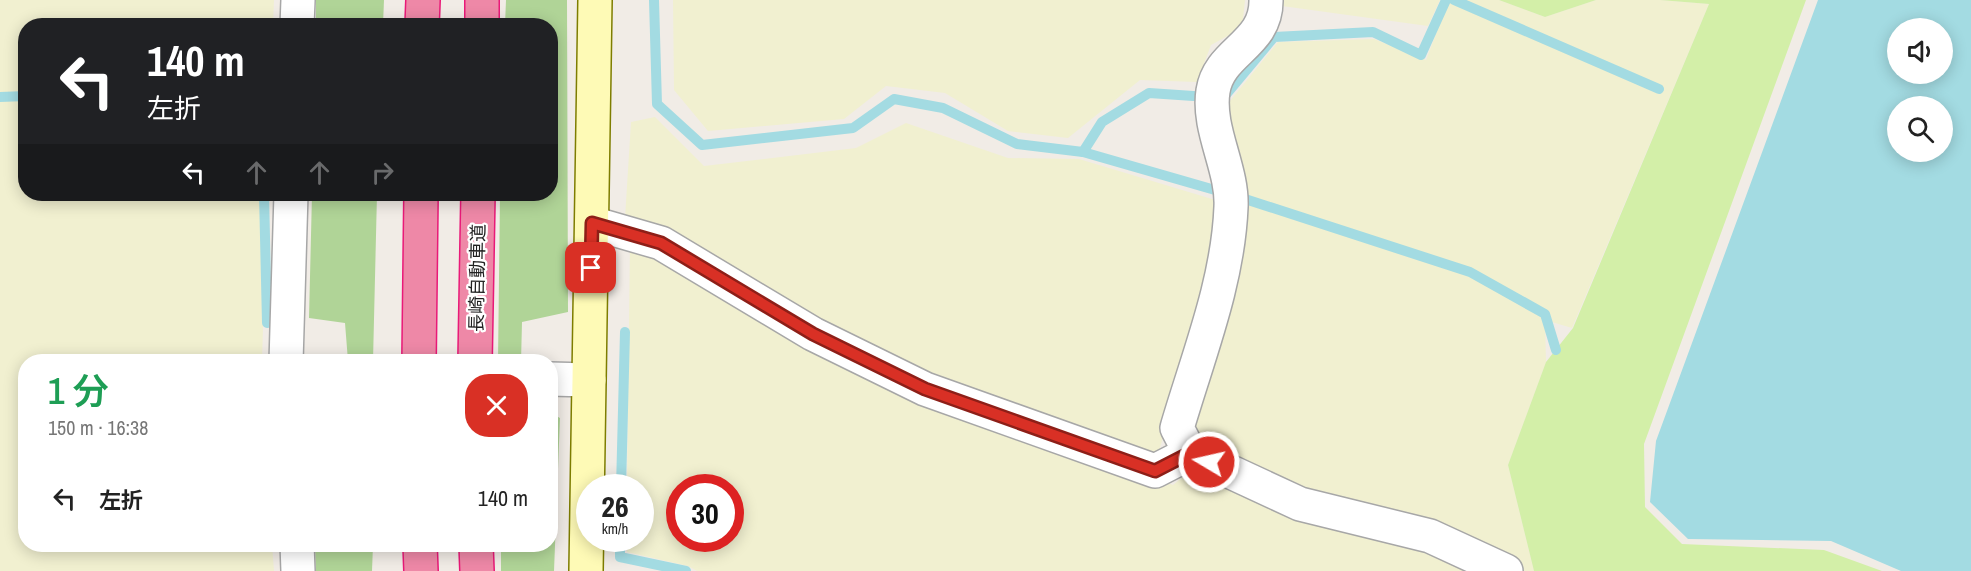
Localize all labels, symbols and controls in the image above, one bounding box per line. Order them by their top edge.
map controls [1887,18,1953,162]
button: sound [1887,18,1953,84]
text: 140 m [147,33,245,89]
icon: left [48,42,126,120]
text: 左折 [147,90,201,126]
button: search [1887,96,1953,162]
icon: left [177,156,210,189]
icon: ahead [240,156,273,189]
icon: ahead [303,156,336,189]
icon: right [366,156,399,189]
street label: 長崎自動車道 [464,224,490,332]
pin [565,242,616,293]
icon: arrive [574,251,607,284]
text: 1 分 [48,367,109,415]
button: close [465,374,528,437]
text: 150 m · 16:38 [48,414,148,441]
position arrow [1177,430,1241,494]
speed limit sign: 30 [666,474,744,552]
icon: left [48,482,81,515]
text: 140 m [478,483,528,513]
text: 左折 [99,485,143,515]
text: 26 [601,486,629,526]
text: km/h [602,518,628,539]

